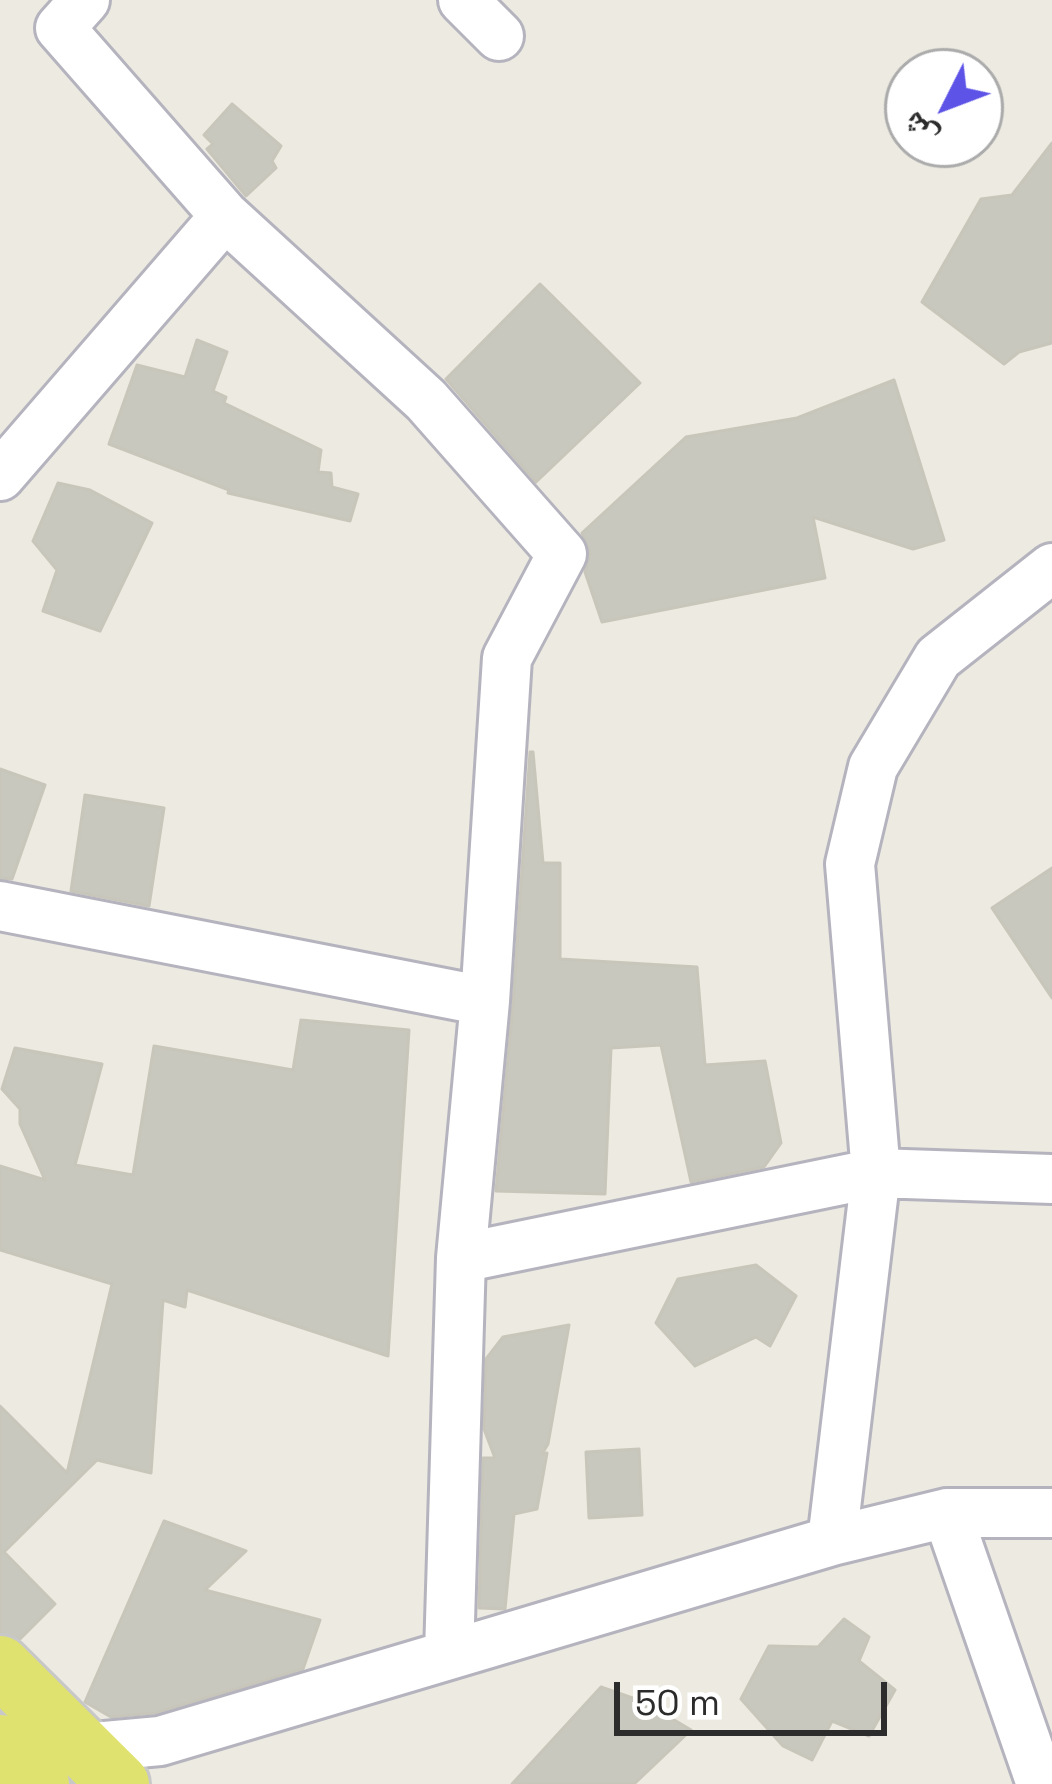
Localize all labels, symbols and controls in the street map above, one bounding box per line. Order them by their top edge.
north arrow [884,48,1004,168]
text: ش [892,103,947,157]
scale bar [620,1658,893,1732]
text: 50 m [635,1680,720,1726]

